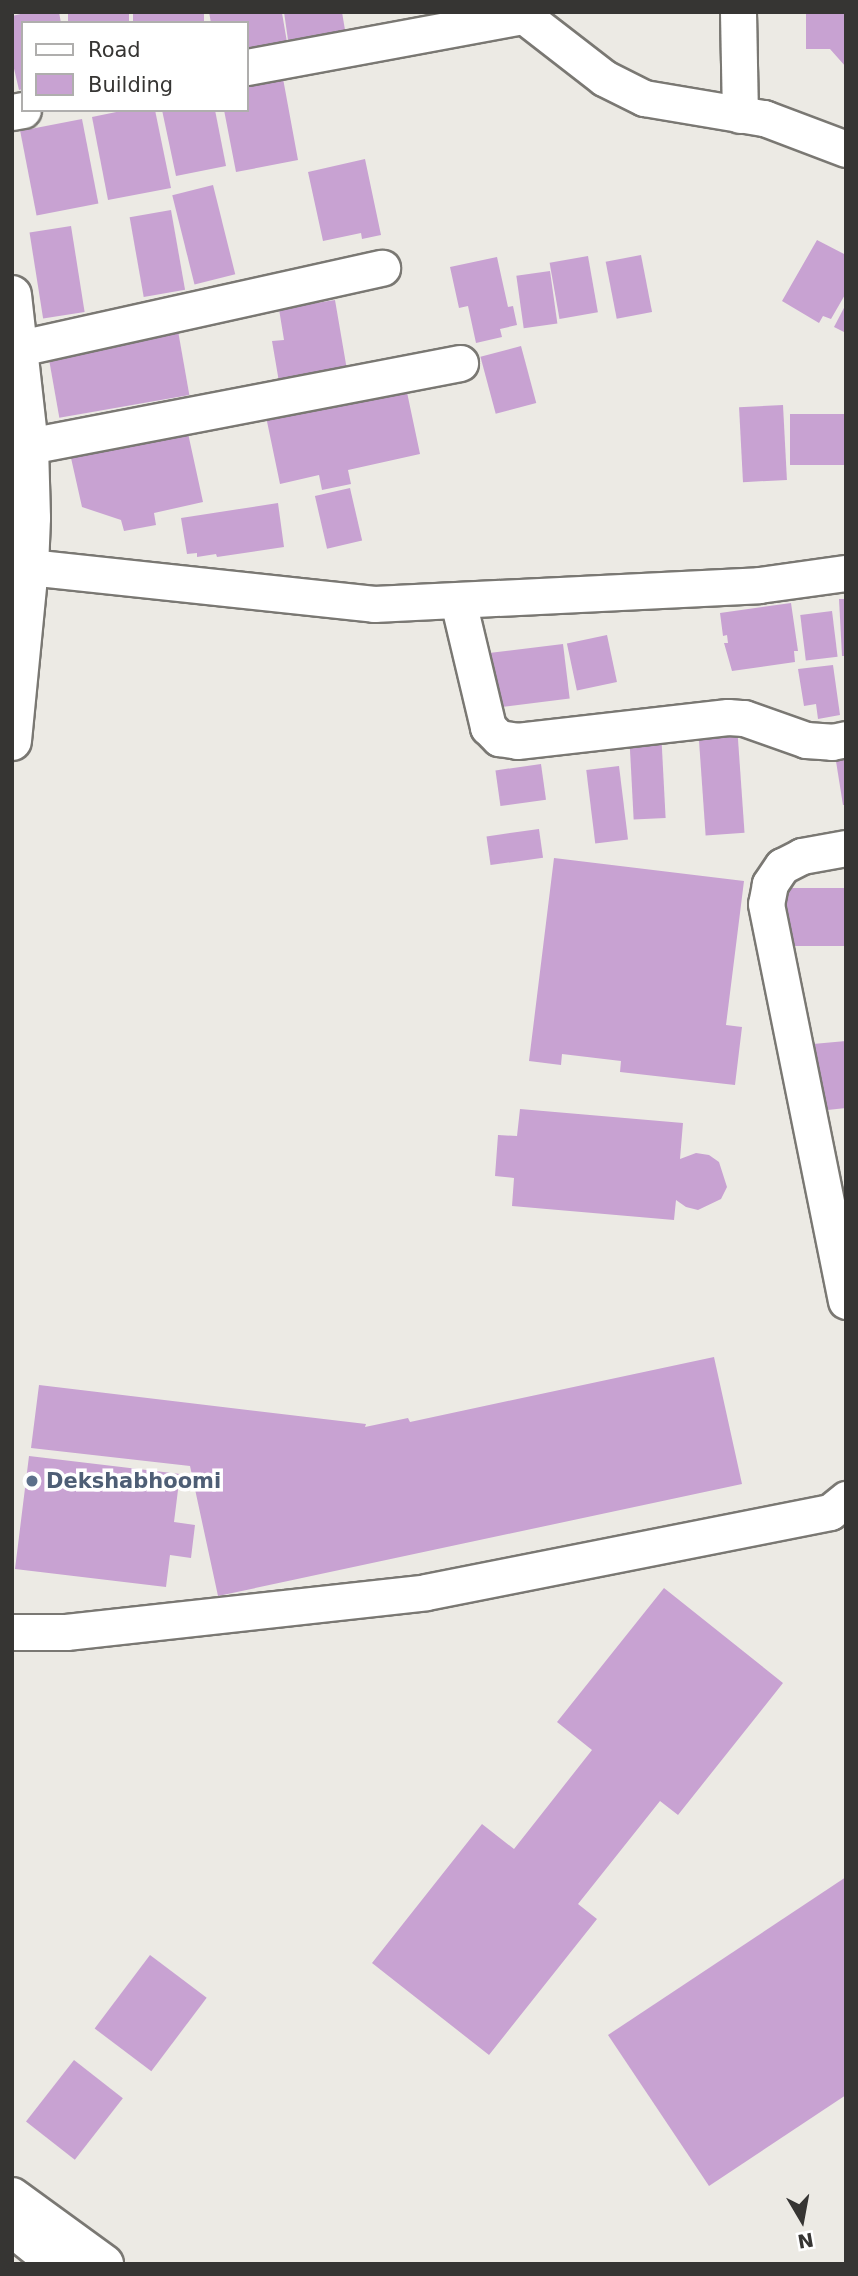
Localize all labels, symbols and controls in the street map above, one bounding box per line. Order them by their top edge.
legend [21,21,248,112]
text: Road [88,38,141,62]
text: Building [88,73,173,97]
place label: Dekshabhoomi [46,1468,221,1494]
marker: Dekshabhoomi [24,1473,40,1489]
north arrow [767,2185,837,2255]
text: N [796,2228,815,2253]

